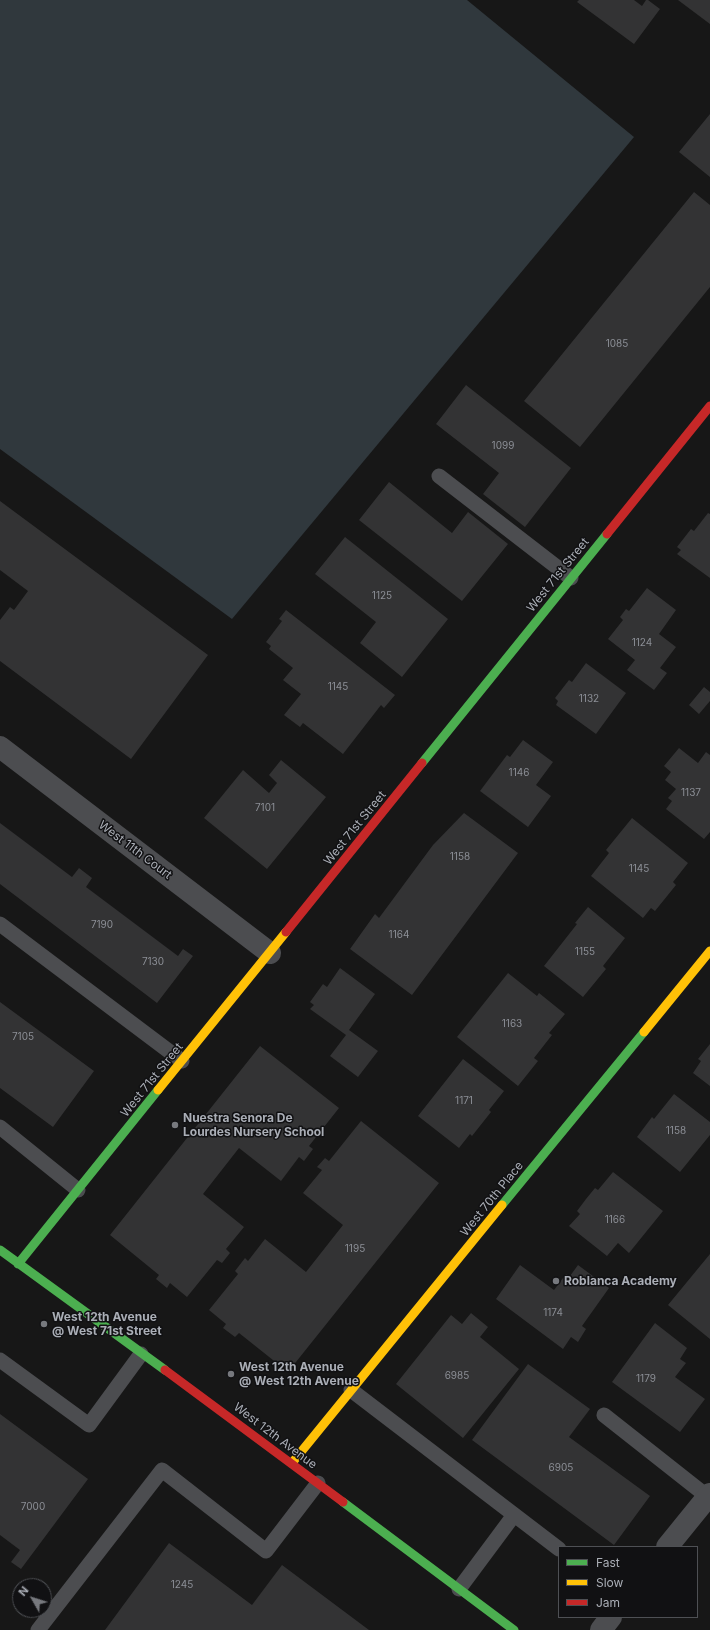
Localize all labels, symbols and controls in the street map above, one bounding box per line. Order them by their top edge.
house number: 1085 [606,338,628,350]
house number: 1099 [492,440,514,452]
street label: West 71st Street [524,535,592,615]
house number: 1125 [372,590,392,602]
house number: 1124 [632,637,652,649]
house number: 1145 [328,681,348,693]
house number: 1132 [579,693,599,705]
house number: 1146 [509,767,529,779]
house number: 1137 [681,787,701,799]
street label: West 71st Street [321,788,389,868]
house number: 7101 [255,802,275,814]
street label: West 11th Court [96,818,174,882]
house number: 1158 [450,851,470,863]
house number: 1145 [629,863,649,875]
house number: 7190 [91,919,113,931]
house number: 1164 [389,929,409,941]
house number: 1155 [575,946,595,958]
house number: 7130 [142,956,164,968]
house number: 1163 [502,1018,522,1030]
house number: 7105 [12,1031,34,1043]
street label: West 71st Street [118,1040,186,1120]
house number: 1171 [455,1095,473,1107]
place label: Nuestra Senora De Lourdes Nursery School [183,1111,324,1139]
marker: Nuestra Senora De Lourdes Nursery School [170,1120,180,1130]
house number: 1158 [666,1125,686,1137]
street label: West 70th Place [458,1159,526,1239]
house number: 1166 [605,1214,625,1226]
house number: 1195 [345,1243,365,1255]
place label: Roblanca Academy [564,1274,677,1288]
marker: Roblanca Academy [551,1276,561,1286]
house number: 1174 [543,1307,563,1319]
place label: West 12th Avenue @ West 71st Street [52,1310,162,1338]
marker: West 12th Avenue @ West 71st Street [39,1319,49,1329]
place label: West 12th Avenue @ West 12th Avenue [239,1360,359,1388]
marker: West 12th Avenue @ West 12th Avenue [226,1369,236,1379]
house number: 6985 [445,1370,469,1382]
house number: 1179 [636,1373,656,1385]
street label: West 12th Avenue [230,1400,320,1472]
house number: 6905 [549,1462,573,1474]
house number: 7000 [21,1501,45,1513]
legend [558,1546,698,1618]
text: Fast [596,1555,620,1570]
text: Slow [596,1575,623,1590]
north arrow [12,1578,52,1618]
house number: 1245 [171,1579,193,1591]
text: N [15,1583,32,1599]
text: Jam [596,1595,620,1610]

